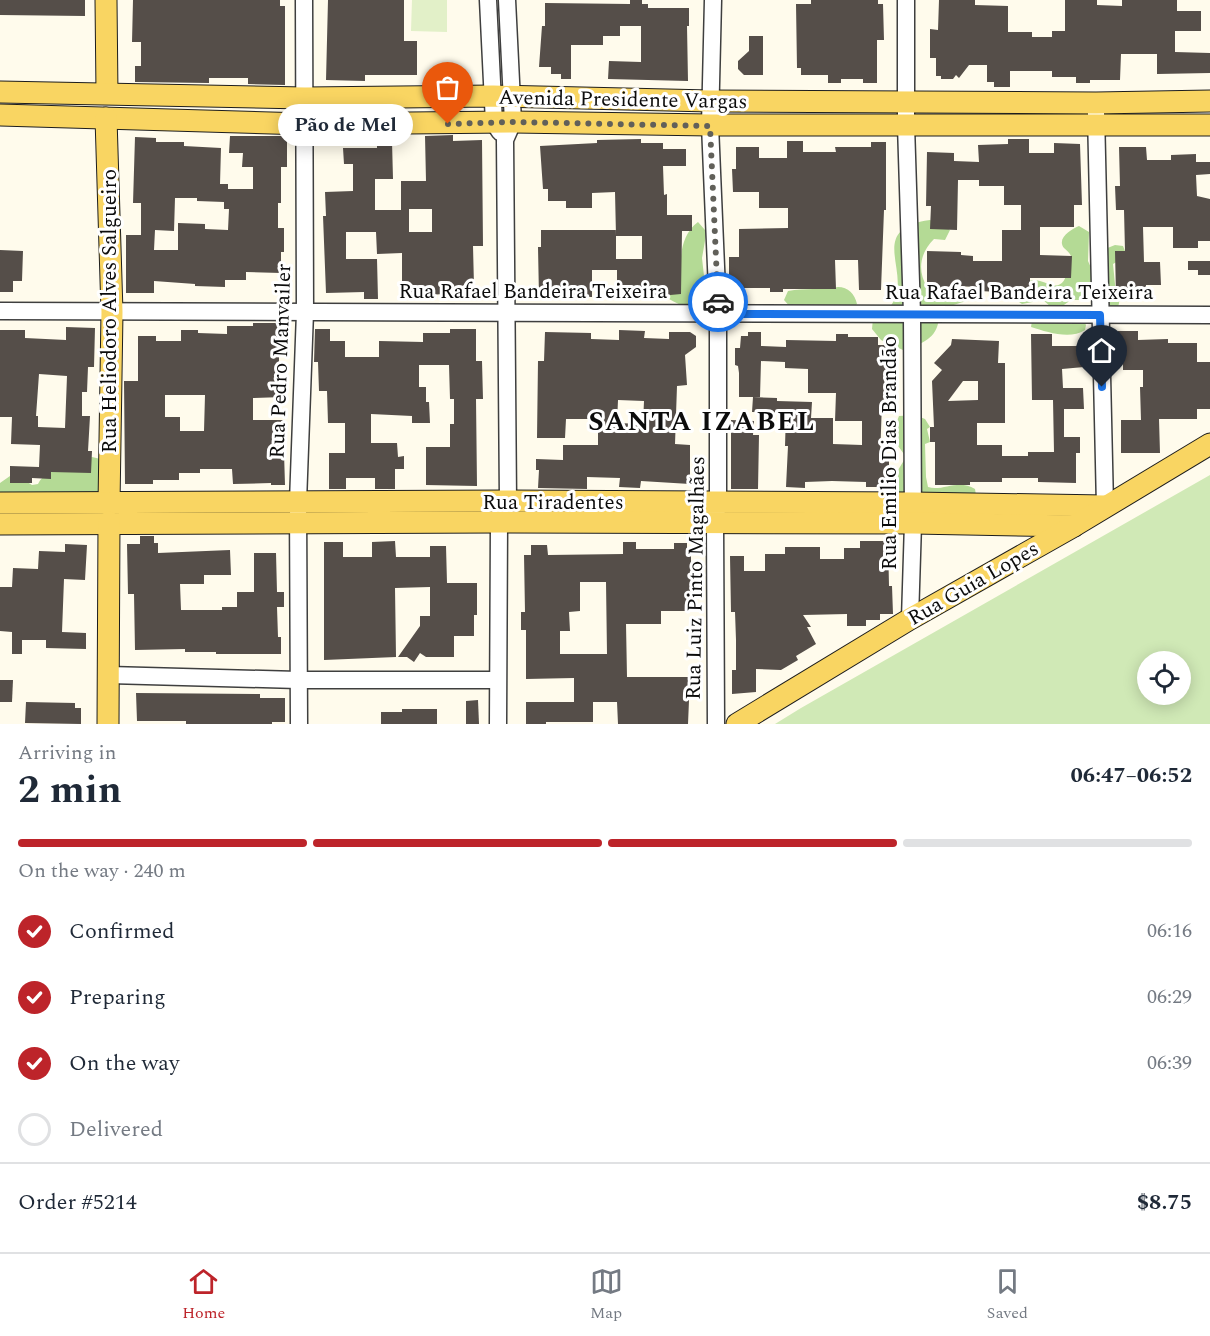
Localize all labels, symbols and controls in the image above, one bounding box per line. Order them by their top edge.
pin [422,62,473,124]
icon: bag [431,71,464,104]
street label: Avenida Presidente Vargas [498,82,748,118]
callout: Pão de Mel [277,103,412,145]
text: Pão de Mel [294,110,397,140]
street label: Rua Heliodoro Alves Salgueiro [94,169,126,453]
street label: Rua Pedro Manvailer [262,263,300,459]
courier [688,272,748,332]
street label: Rua Rafael Bandeira Teixeira [399,276,668,308]
street label: Rua Rafael Bandeira Teixeira [885,277,1154,309]
icon: car [702,286,735,319]
pin [1076,325,1127,387]
icon: home [1085,334,1118,367]
street label: Rua Emilio Dias Brandão [874,336,906,570]
district label: SANTA IZABEL [588,401,816,443]
street label: Rua Luiz Pinto Magalhães [678,456,714,700]
street label: Rua Tiradentes [482,487,624,519]
street label: Rua Guia Lopes [902,533,1045,634]
map controls [1137,651,1191,705]
button: locate [1137,651,1191,705]
text: Arriving in [18,738,116,768]
text: 06:47–06:52 [1070,759,1192,792]
text: 2 min [18,761,122,820]
text: On the way · 240 m [18,856,186,886]
icon: check [18,915,51,948]
text: Confirmed [69,915,175,948]
text: 06:16 [1147,916,1192,946]
icon: check [18,981,51,1014]
text: Preparing [69,981,166,1014]
text: 06:29 [1147,982,1192,1012]
icon: check [18,1047,51,1080]
text: On the way [69,1047,180,1080]
text: 06:39 [1147,1048,1192,1078]
text: Delivered [69,1113,163,1146]
text: Order #5214 [18,1186,137,1219]
text: $8.75 [1137,1186,1192,1219]
tab: Home [182,1265,225,1325]
tab: Map [590,1265,623,1325]
tab: Saved [987,1265,1028,1325]

